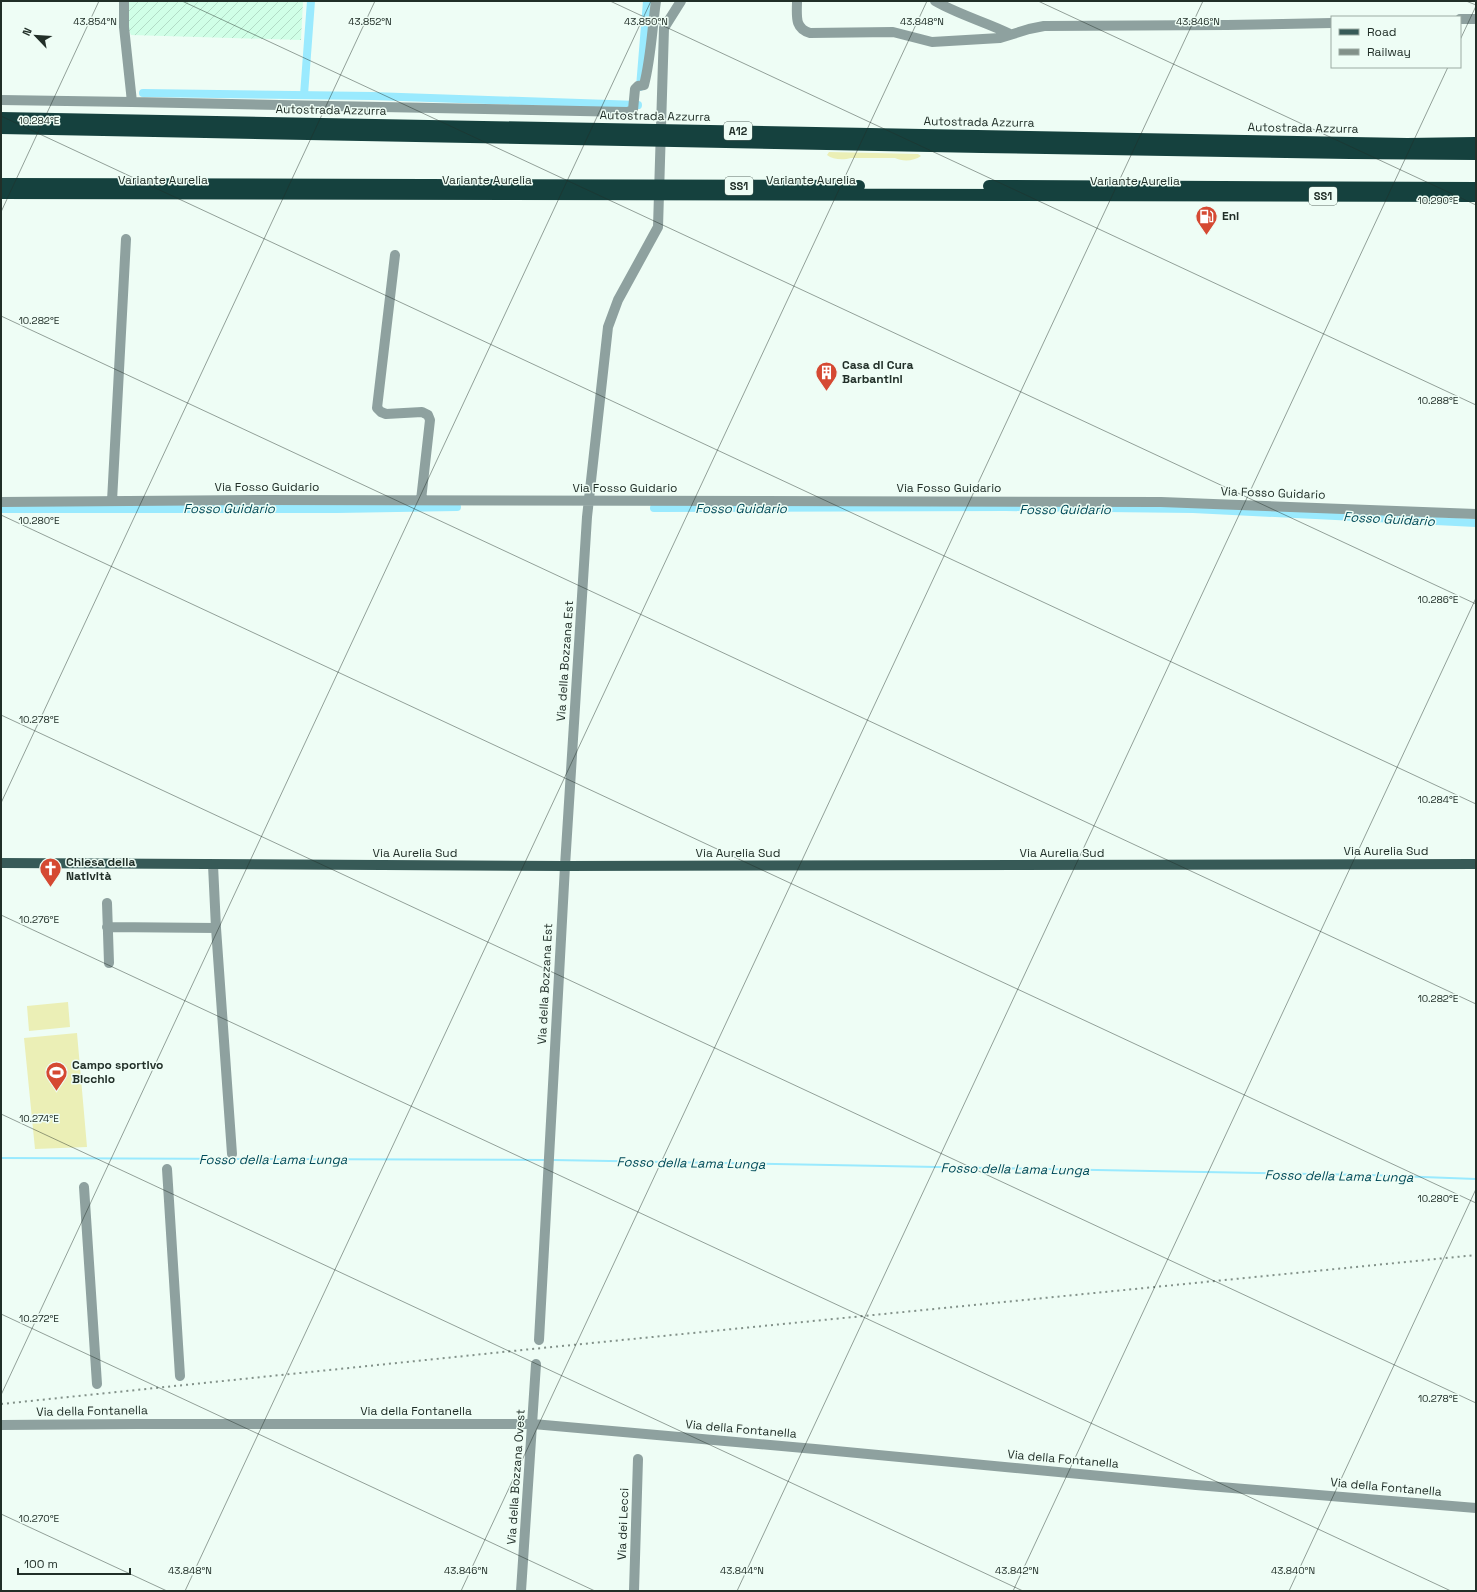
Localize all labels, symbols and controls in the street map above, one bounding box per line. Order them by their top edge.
text: 43.854°N [73,15,117,28]
text: 43.852°N [348,15,392,28]
text: 43.850°N [624,15,668,28]
text: 43.848°N [900,15,944,28]
text: 43.846°N [1176,15,1220,28]
north arrow [16,16,56,56]
legend [1331,16,1461,68]
text: Road [1367,24,1396,40]
text: N [19,25,35,38]
text: Railway [1367,44,1411,60]
street label: Autostrada Azzurra [275,101,387,119]
street label: Autostrada Azzurra [599,107,711,125]
street label: Autostrada Azzurra [923,113,1035,131]
text: 10.284°E [19,114,60,127]
street label: Autostrada Azzurra [1247,119,1359,137]
road number: A12 [724,122,752,140]
street label: Variante Aurelia [118,172,208,188]
street label: Variante Aurelia [442,172,532,188]
street label: Variante Aurelia [766,172,856,188]
street label: Variante Aurelia [1090,173,1180,189]
road number: SS1 [725,177,753,195]
road number: SS1 [1309,187,1337,205]
text: 10.290°E [1418,194,1459,207]
fuel station icon: Eni [1193,203,1219,236]
place label: Eni [1222,208,1239,224]
text: 10.282°E [19,314,60,327]
place label: Casa di Cura Barbantini [842,357,913,387]
building icon: Casa di Cura Barbantini [813,359,839,392]
text: 10.288°E [1418,394,1459,407]
street label: Via Fosso Guidario [214,479,320,495]
street label: Via Fosso Guidario [572,480,678,496]
street label: Via Fosso Guidario [896,480,1002,496]
street label: Via Fosso Guidario [1220,483,1326,503]
water label: Fosso Guidario [183,500,276,517]
water label: Fosso Guidario [695,500,788,517]
water label: Fosso Guidario [1019,501,1112,518]
water label: Fosso Guidario [1343,508,1436,530]
text: 10.280°E [18,514,60,527]
text: 10.286°E [1418,593,1459,606]
street label: Via della Bozzana Est [553,600,577,722]
text: 10.278°E [19,713,59,726]
text: 10.284°E [1418,793,1459,806]
street label: Via Aurelia Sud [1344,843,1428,859]
street label: Via Aurelia Sud [373,845,457,861]
street label: Via Aurelia Sud [696,845,780,861]
street label: Via Aurelia Sud [1020,845,1104,861]
place label: Chiesa della Natività [66,854,135,884]
church icon: Chiesa della Natività [37,856,63,889]
text: 10.276°E [19,913,59,926]
street label: Via della Bozzana Est [534,923,556,1045]
text: 10.282°E [1418,992,1459,1005]
place label: Campo sportivo Bicchio [72,1057,163,1087]
sports icon: Campo sportivo Bicchio [43,1059,69,1092]
text: 10.274°E [19,1112,59,1125]
water label: Fosso della Lama Lunga [199,1151,348,1168]
water label: Fosso della Lama Lunga [617,1153,766,1173]
water label: Fosso della Lama Lunga [941,1159,1090,1179]
water label: Fosso della Lama Lunga [1265,1166,1414,1186]
text: 10.280°E [1417,1192,1459,1205]
text: 10.272°E [19,1312,59,1325]
text: 10.278°E [1418,1392,1458,1405]
street label: Via della Fontanella [36,1402,148,1420]
street label: Via della Fontanella [360,1403,472,1419]
street label: Via della Bozzana Ovest [503,1409,529,1545]
street label: Via della Fontanella [685,1416,797,1442]
street label: Via della Fontanella [1007,1446,1119,1472]
street label: Via della Fontanella [1330,1474,1442,1500]
street label: Via dei Lecci [614,1488,632,1560]
text: 10.270°E [19,1512,60,1525]
scale bar [18,1550,130,1576]
text: 100 m [24,1556,58,1572]
text: 43.848°N [168,1564,212,1577]
text: 43.846°N [444,1564,488,1577]
text: 43.844°N [720,1564,764,1577]
text: 43.842°N [995,1564,1039,1577]
text: 43.840°N [1271,1564,1315,1577]

